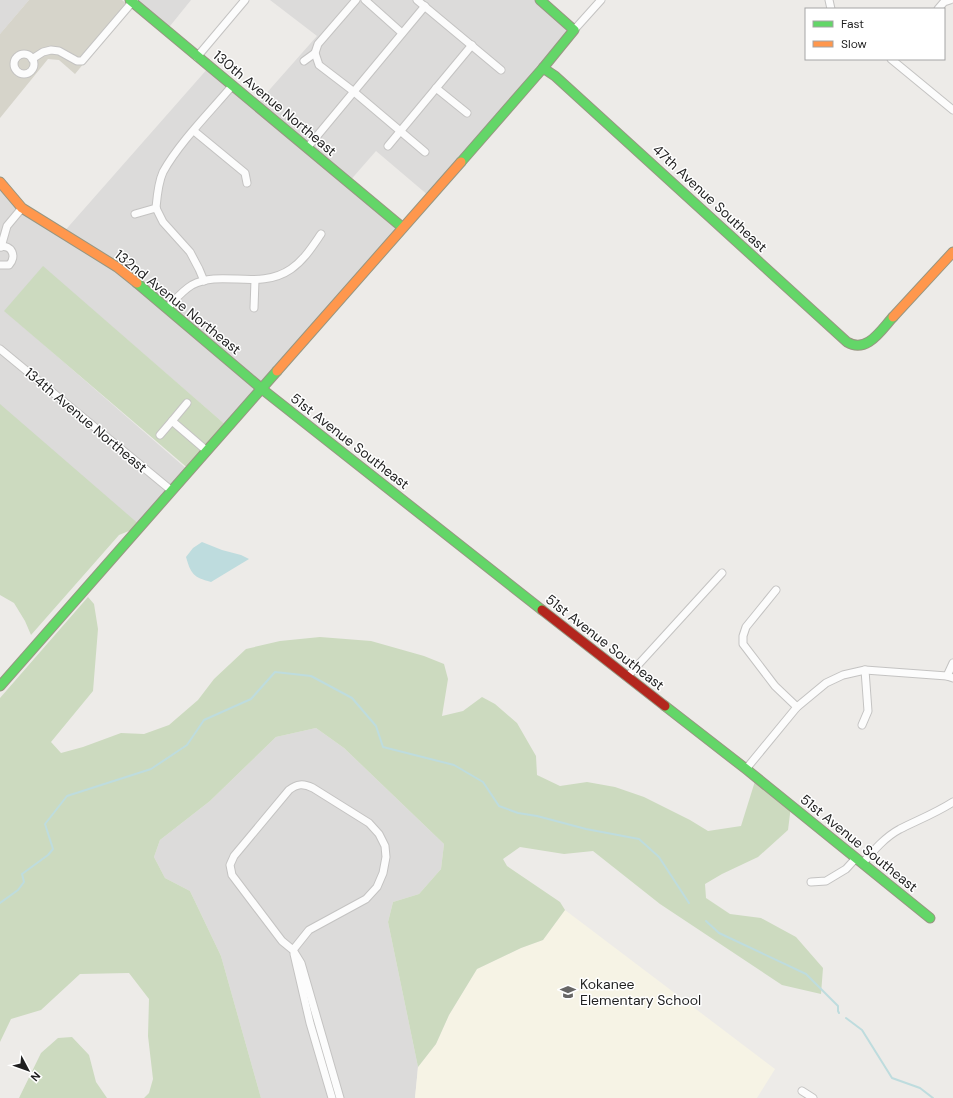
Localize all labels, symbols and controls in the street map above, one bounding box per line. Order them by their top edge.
legend [805,8,945,60]
text: Fast [841,16,864,32]
text: Slow [841,36,867,52]
street label: 130th Avenue Northeast [210,46,340,160]
street label: 47th Avenue Southeast [649,140,771,256]
street label: 132nd Avenue Northeast [111,246,245,358]
street label: 134th Avenue Northeast [21,364,151,476]
street label: 51st Avenue Southeast [287,389,413,493]
street label: 51st Avenue Southeast [542,590,668,694]
street label: 51st Avenue Southeast [797,790,921,896]
place label: Kokanee Elementary School [580,975,701,1009]
school or university icon: Kokanee Elementary School [559,983,577,1001]
north arrow [8,1050,48,1090]
text: N [28,1069,43,1084]

